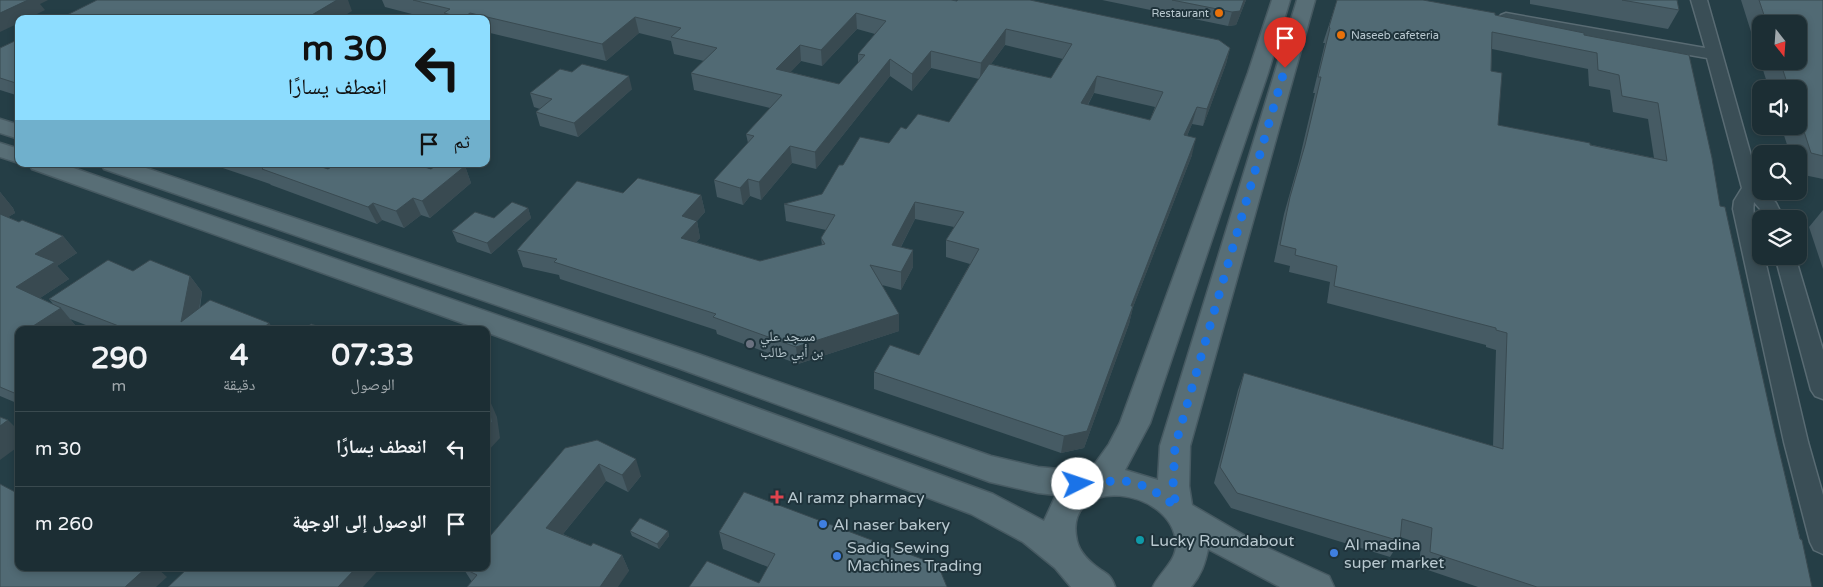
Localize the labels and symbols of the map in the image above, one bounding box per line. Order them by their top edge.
place label: Restaurant [1152,7,1209,20]
marker: Restaurant [1213,7,1225,19]
north arrow [1752,15,1808,70]
pin [1264,17,1306,68]
marker: Naseeb cafeteria [1335,29,1347,41]
place label: Naseeb cafeteria [1351,29,1439,42]
place label: مسجد علي بن أبي طالب [760,328,823,364]
marker: مسجد علي بن أبي طالب [744,338,756,350]
position arrow [1051,457,1103,509]
place label: Al ramz pharmacy [787,488,925,508]
marker: Al ramz pharmacy [771,491,783,503]
place label: Al naser bakery [833,515,951,535]
marker: Al naser bakery [817,518,829,530]
place label: Lucky Roundabout [1150,531,1294,551]
marker: Lucky Roundabout [1134,534,1146,546]
place label: Al madina super market [1344,535,1444,573]
place label: Sadiq Sewing Machines Trading [847,538,982,576]
marker: Al madina super market [1328,547,1340,559]
marker: Sadiq Sewing Machines Trading [831,550,843,562]

